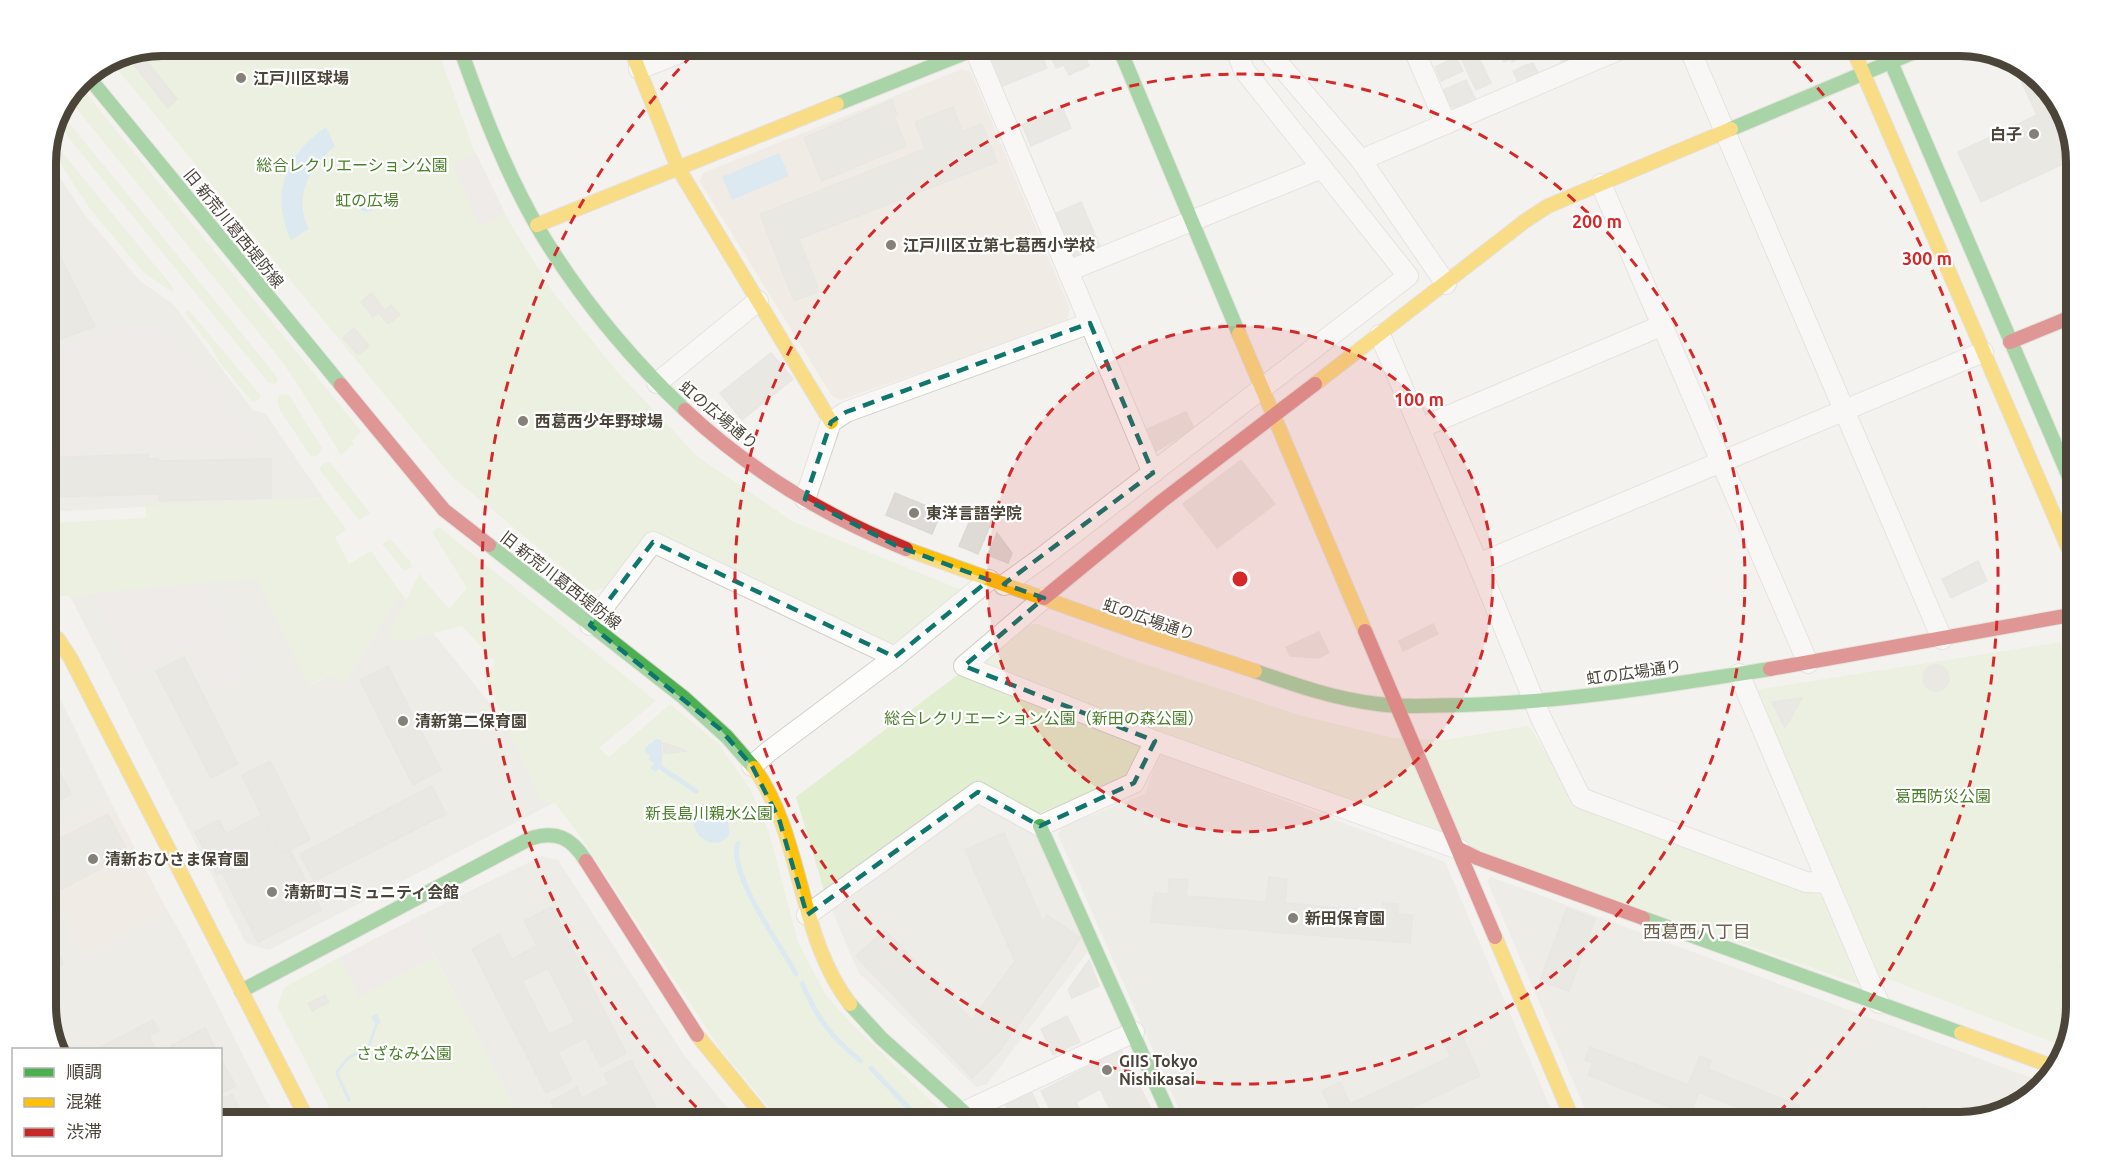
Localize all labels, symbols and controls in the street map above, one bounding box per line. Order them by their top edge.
place label: 江戸川区球場 [253,69,349,87]
marker: 江戸川区球場 [234,71,248,85]
place label: 白子 [1990,125,2022,143]
marker: 白子 [2027,127,2041,141]
park label: 総合レクリエーション公園 [256,156,448,174]
street label: 旧 新荒川葛西堤防線 [181,165,287,291]
park label: 虹の広場 [335,191,399,209]
text: 200 m [1572,211,1622,231]
place label: 江戸川区立第七葛西小学校 [903,236,1095,254]
marker: 江戸川区立第七葛西小学校 [884,238,898,252]
text: 300 m [1902,248,1952,268]
street label: 虹の広場通り [676,377,762,453]
text: 100 m [1394,389,1444,409]
place label: 西葛西少年野球場 [535,412,663,430]
marker: 西葛西少年野球場 [516,414,530,428]
place label: 東洋言語学院 [926,504,1022,522]
marker: 東洋言語学院 [907,506,921,520]
street label: 旧 新荒川葛西堤防線 [497,527,625,633]
centre of rings [1230,569,1250,589]
street label: 虹の広場通り [1101,595,1197,643]
street label: 虹の広場通り [1585,656,1683,688]
park label: 総合レクリエーション公園（新田の森公園） [884,709,1204,727]
place label: 清新第二保育園 [415,712,527,730]
marker: 清新第二保育園 [396,714,410,728]
park label: 葛西防災公園 [1895,787,1991,805]
park label: 新長島川親水公園 [645,804,773,822]
place label: 清新おひさま保育園 [105,850,249,868]
marker: 清新おひさま保育園 [86,852,100,866]
place label: 清新町コミュニティ会館 [284,883,459,901]
marker: 清新町コミュニティ会館 [265,885,279,899]
place label: 新田保育園 [1305,909,1385,927]
marker: 新田保育園 [1286,911,1300,925]
district label: 西葛西八丁目 [1643,921,1751,941]
park label: さざなみ公園 [356,1044,452,1062]
legend [12,1048,222,1156]
place label: GIIS Tokyo Nishikasai [1119,1052,1198,1088]
text: 順調 [66,1061,102,1081]
marker: GIIS Tokyo Nishikasai [1100,1063,1114,1077]
text: 混雑 [66,1091,102,1111]
text: 渋滞 [66,1121,102,1141]

